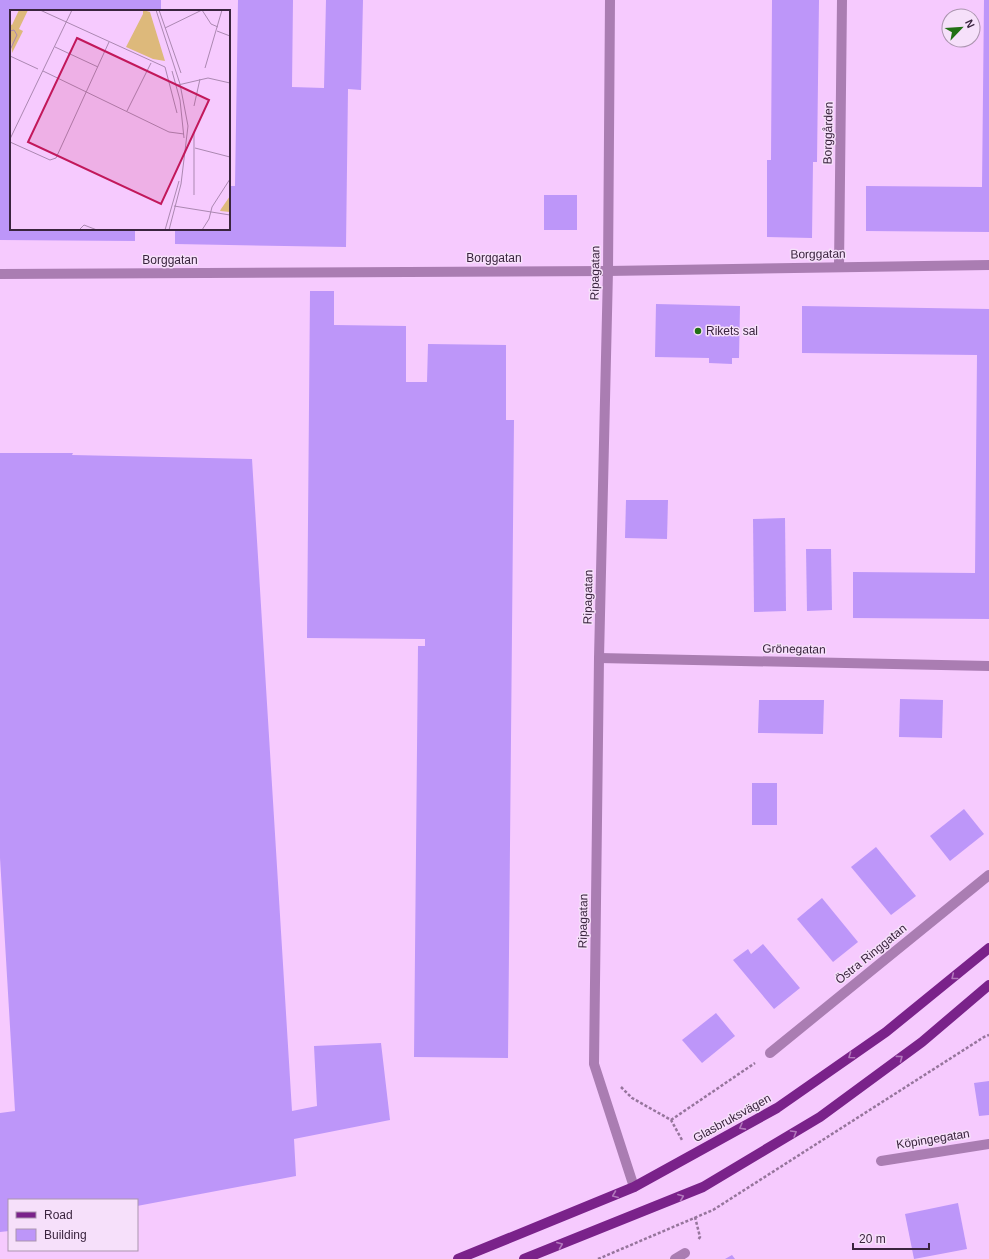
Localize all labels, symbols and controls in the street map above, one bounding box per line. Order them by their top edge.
north arrow [941,8,981,48]
inset map [10,10,230,230]
text: N [963,18,977,30]
street label: Borggården [820,102,836,164]
street label: Ripagatan [588,246,602,300]
street label: Borggatan [790,247,846,261]
street label: Borggatan [466,251,522,265]
street label: Borggatan [142,253,198,267]
place label: Rikets sal [706,324,758,338]
marker: Rikets sal [693,326,703,336]
street label: Ripagatan [581,570,595,624]
street label: Grönegatan [762,641,826,657]
street label: Ripagatan [576,894,590,948]
street label: Östra Ringgatan [833,921,909,987]
one-way arrow [951,972,958,979]
one-way arrow [848,1051,855,1059]
one-way arrow [896,1055,903,1063]
street label: Glasbruksvägen [691,1091,773,1145]
one-way arrow [739,1123,746,1130]
street label: Köpingegatan [895,1126,971,1152]
one-way arrow [790,1131,797,1138]
one-way arrow [612,1190,620,1198]
one-way arrow [677,1193,684,1201]
legend [8,1199,138,1251]
text: Road [44,1208,73,1222]
scale bar [853,1225,929,1251]
text: Building [44,1228,87,1242]
text: 20 m [859,1232,886,1246]
one-way arrow [557,1242,564,1250]

